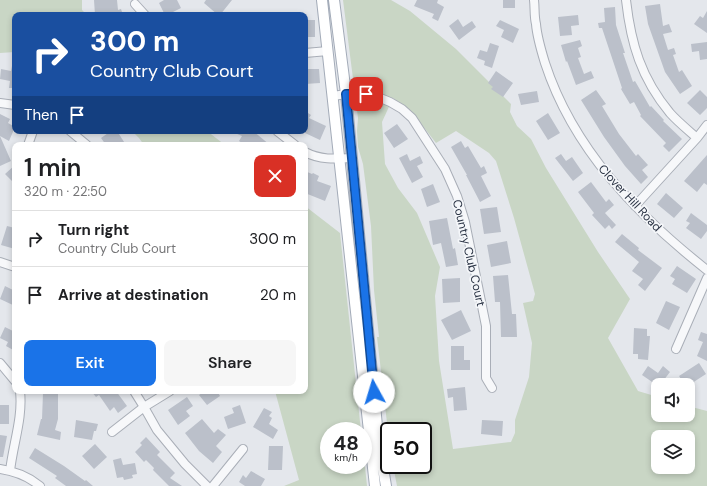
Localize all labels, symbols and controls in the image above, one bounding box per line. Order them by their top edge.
text: 300 m [90,23,179,60]
icon: right [24,28,76,80]
text: Country Club Court [90,59,254,83]
pin [349,77,383,111]
icon: arrive [355,83,377,105]
icon: arrive [66,104,88,126]
text: Then [24,105,58,125]
text: 1 min [24,152,81,183]
button: close [254,155,296,197]
street label: Clover Hill Road [595,161,665,235]
text: 320 m · 22:50 [24,183,107,200]
street label: Country Club Court [449,198,489,308]
text: Turn right [58,220,129,240]
icon: right [24,228,46,250]
text: 300 m [249,229,296,249]
text: Country Club Court [58,240,176,257]
icon: arrive [24,284,46,306]
text: Arrive at destination [58,285,209,305]
text: 20 m [260,285,296,305]
button: Exit [24,340,156,386]
button: Share [164,340,296,386]
position arrow [353,371,395,413]
map controls [651,378,695,474]
button: sound [651,378,695,422]
speed limit sign: 50 [380,422,432,474]
text: 48 [333,430,359,456]
button: layers [651,430,695,474]
text: km/h [334,451,358,464]

